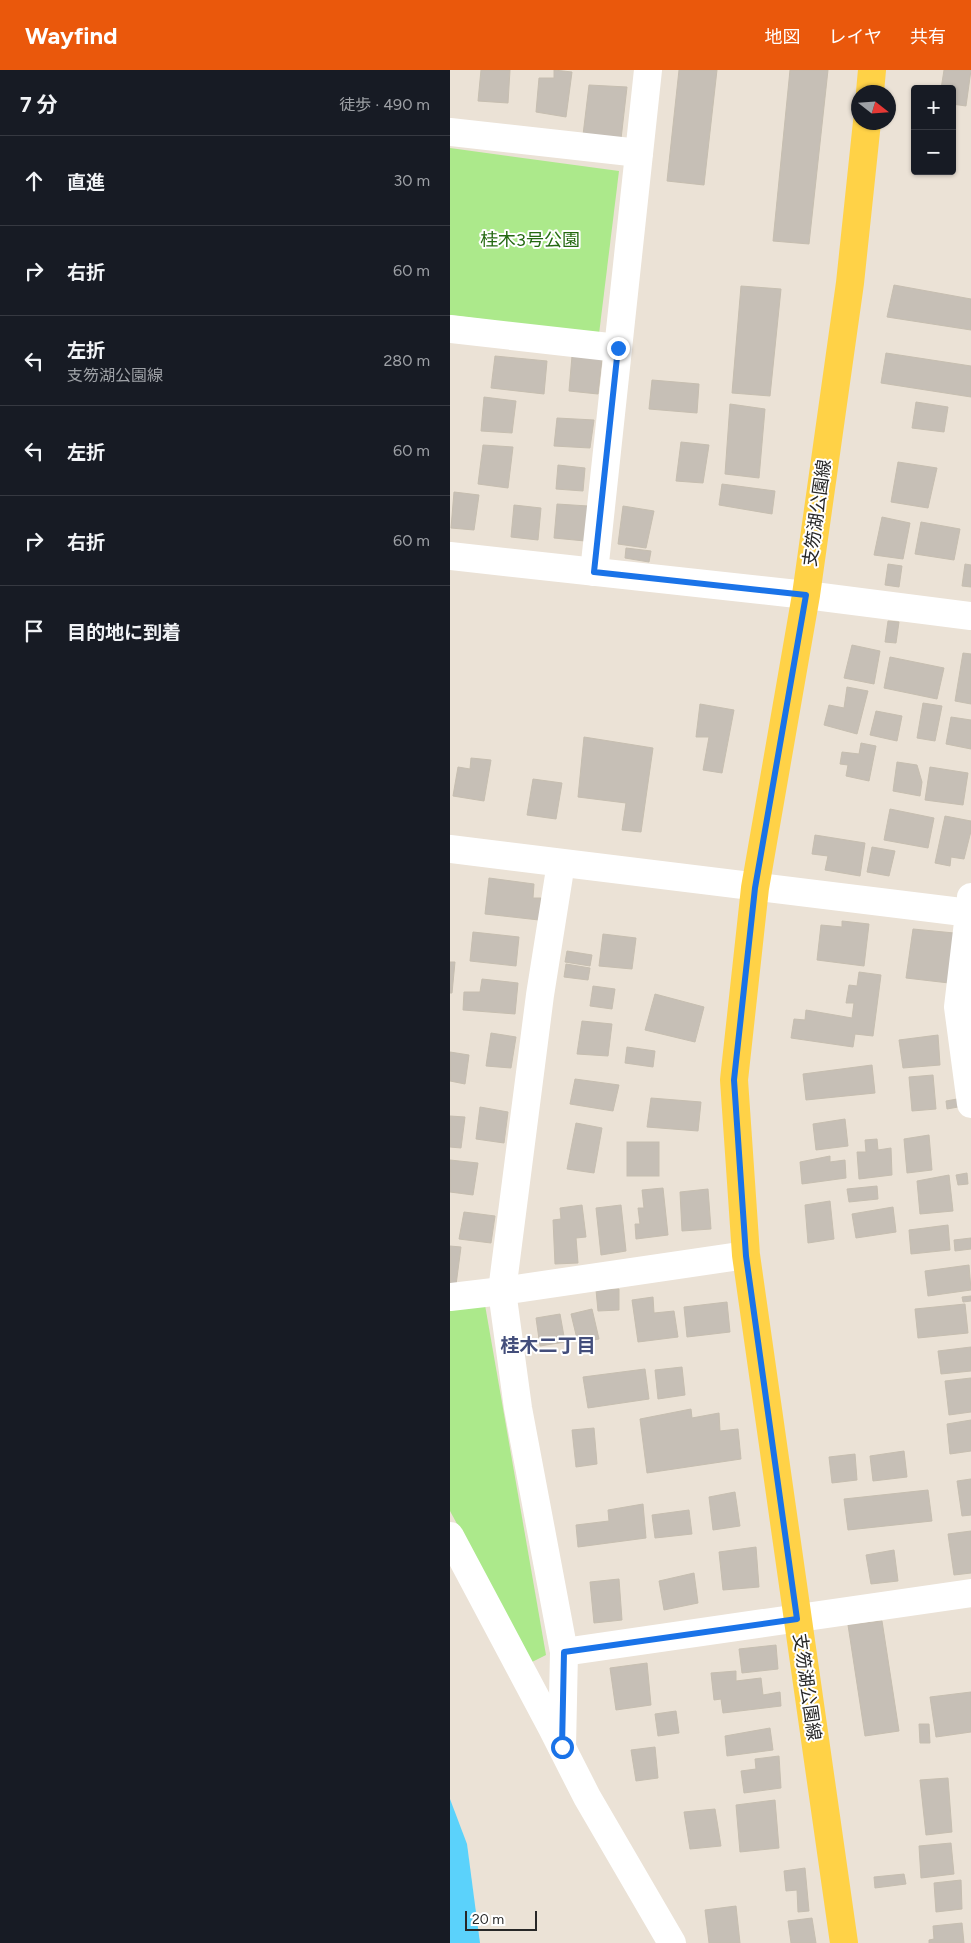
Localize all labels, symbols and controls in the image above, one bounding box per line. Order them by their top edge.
text: Wayfind [25,21,118,50]
text: 地図 [765,26,801,48]
text: レイヤ [829,26,882,48]
text: 共有 [910,26,946,48]
north arrow [851,85,896,130]
map controls [911,85,956,175]
button: + [911,85,956,130]
text: 7 分 [20,92,58,117]
text: 徒歩 · 490 m [339,95,430,114]
button: − [911,130,956,175]
icon: ahead [20,167,48,195]
text: 直進 [67,171,105,194]
text: 30 m [393,171,430,190]
park label: 桂木3号公園 [480,229,580,251]
icon: right [20,257,48,285]
text: 右折 [67,261,105,284]
text: 60 m [393,261,430,280]
route end [607,337,630,360]
text: 左折 [67,339,105,362]
icon: left [20,347,48,375]
text: 280 m [383,351,430,370]
text: 支笏湖公園線 [67,366,163,385]
icon: left [20,437,48,465]
text: 左折 [67,441,105,464]
text: 60 m [393,441,430,460]
street label: 支笏湖公園線 [799,458,835,568]
icon: right [20,527,48,555]
text: 右折 [67,531,105,554]
text: 60 m [393,531,430,550]
icon: arrive [20,617,48,645]
text: 目的地に到着 [67,621,181,644]
district label: 桂木二丁目 [500,1334,596,1357]
street label: 支笏湖公園線 [789,1632,825,1742]
route start [551,1736,574,1759]
scale bar [465,1908,538,1931]
text: 20 m [472,1911,504,1928]

